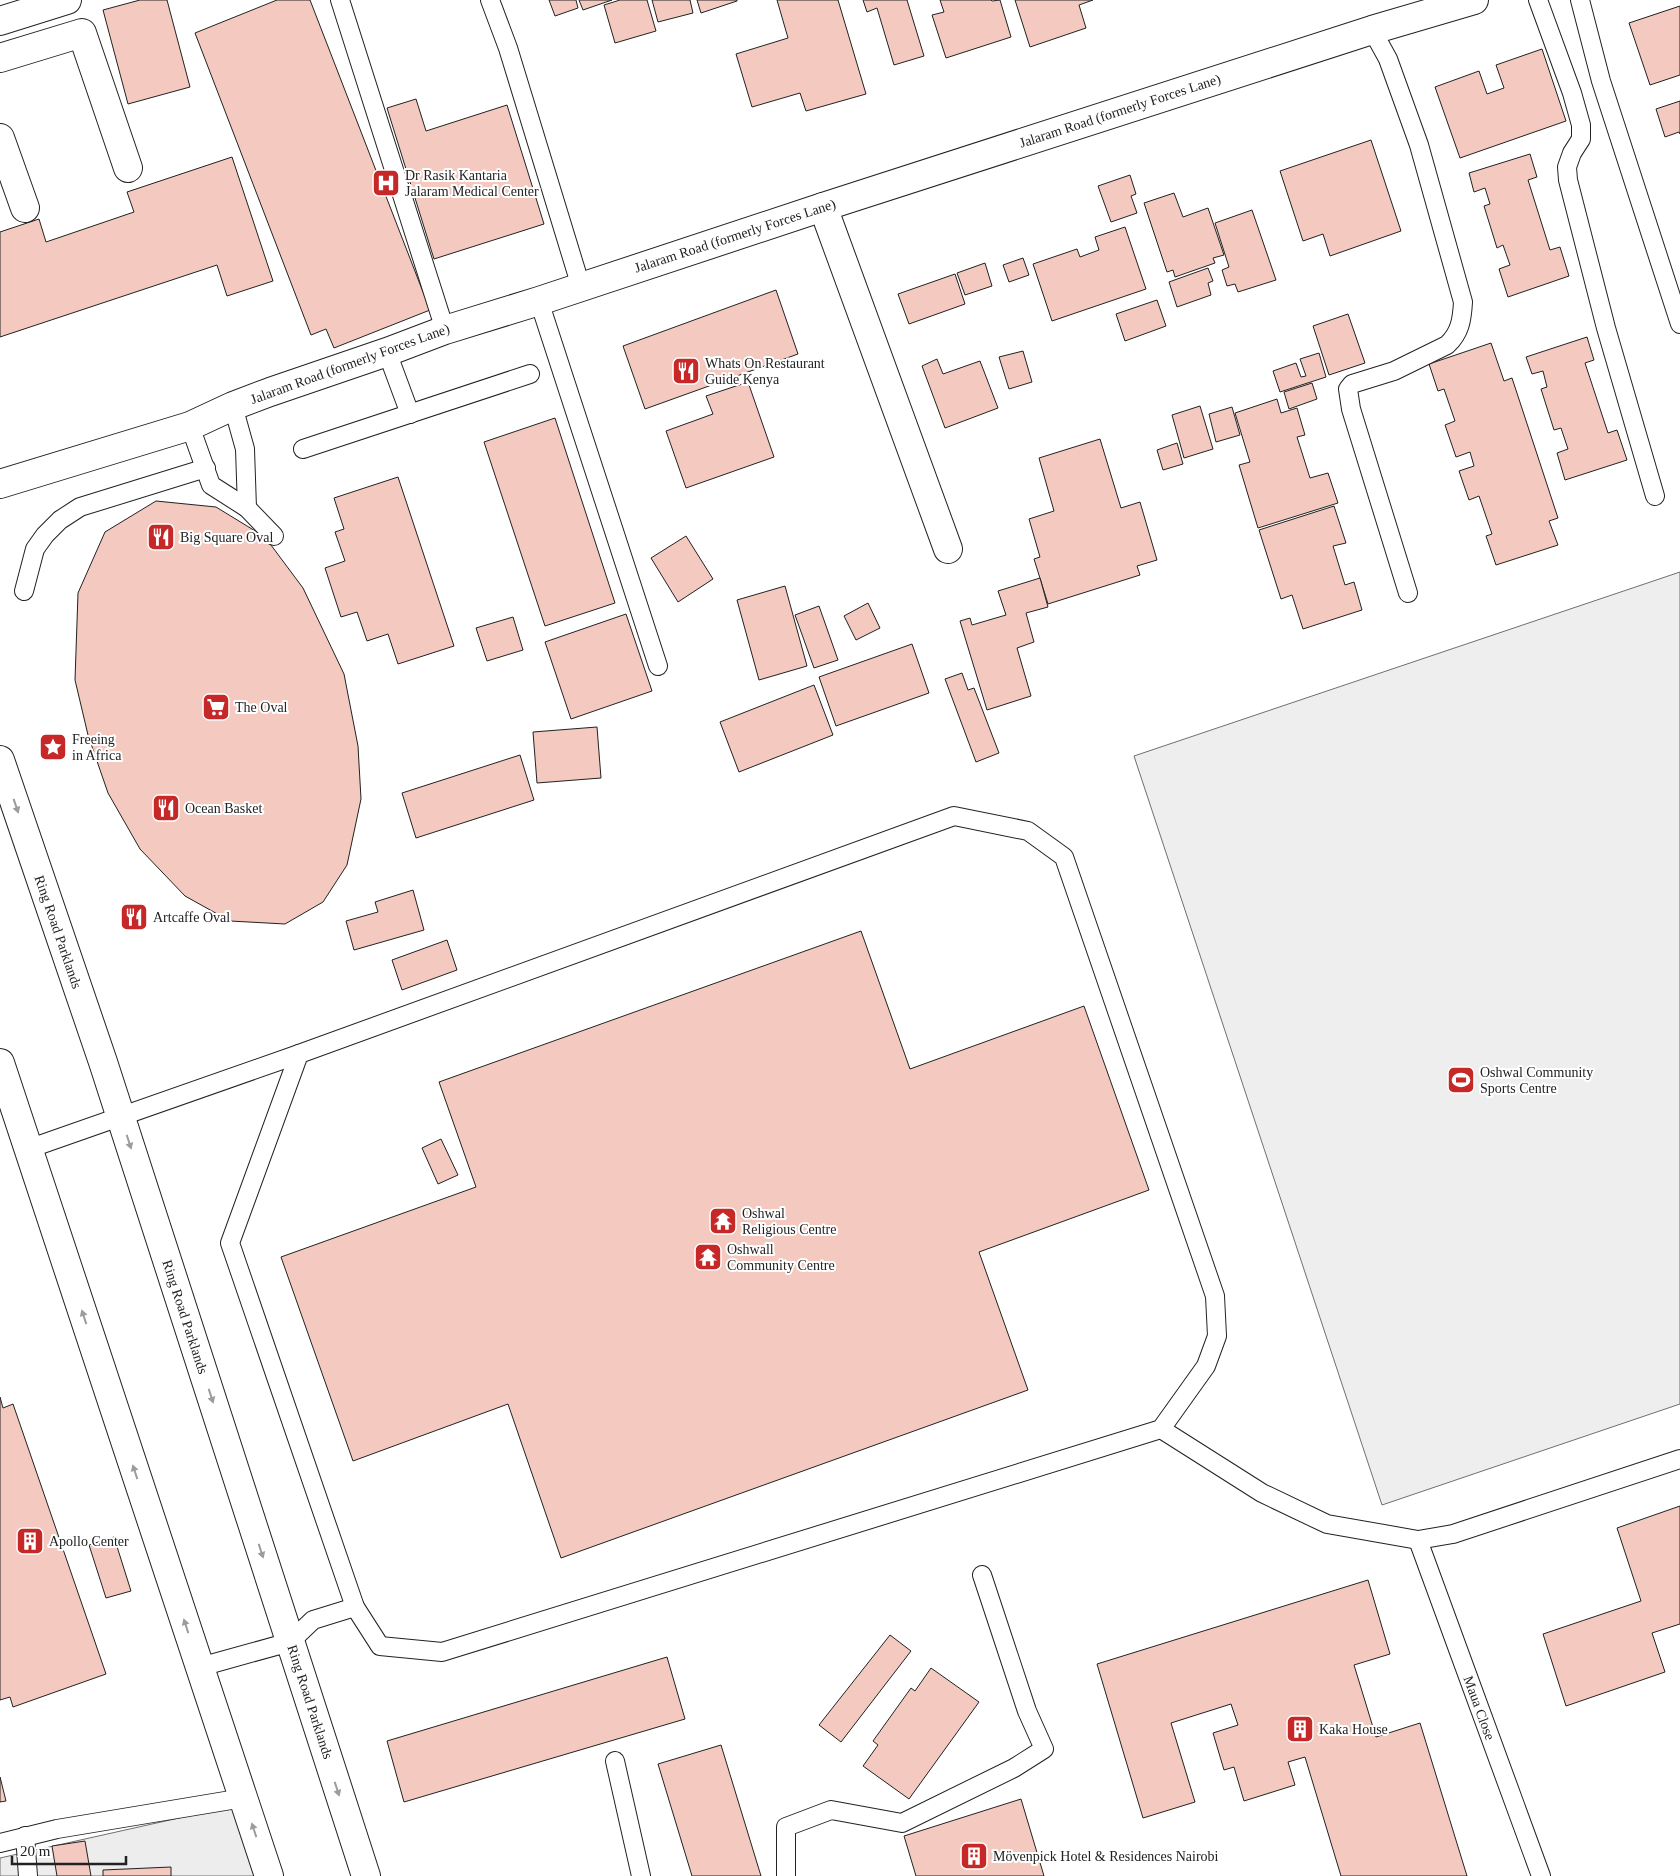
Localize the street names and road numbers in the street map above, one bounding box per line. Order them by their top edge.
street label: Jalaram Road (formerly Forces Lane) [1017,71,1223,152]
street label: Jalaram Road (formerly Forces Lane) [632,196,838,277]
street label: Jalaram Road (formerly Forces Lane) [248,321,452,408]
street label: Ring Road Parklands [32,873,84,991]
street label: Ring Road Parklands [159,1258,211,1376]
street label: Ring Road Parklands [284,1643,336,1761]
street label: Maua Close [1460,1674,1498,1742]

